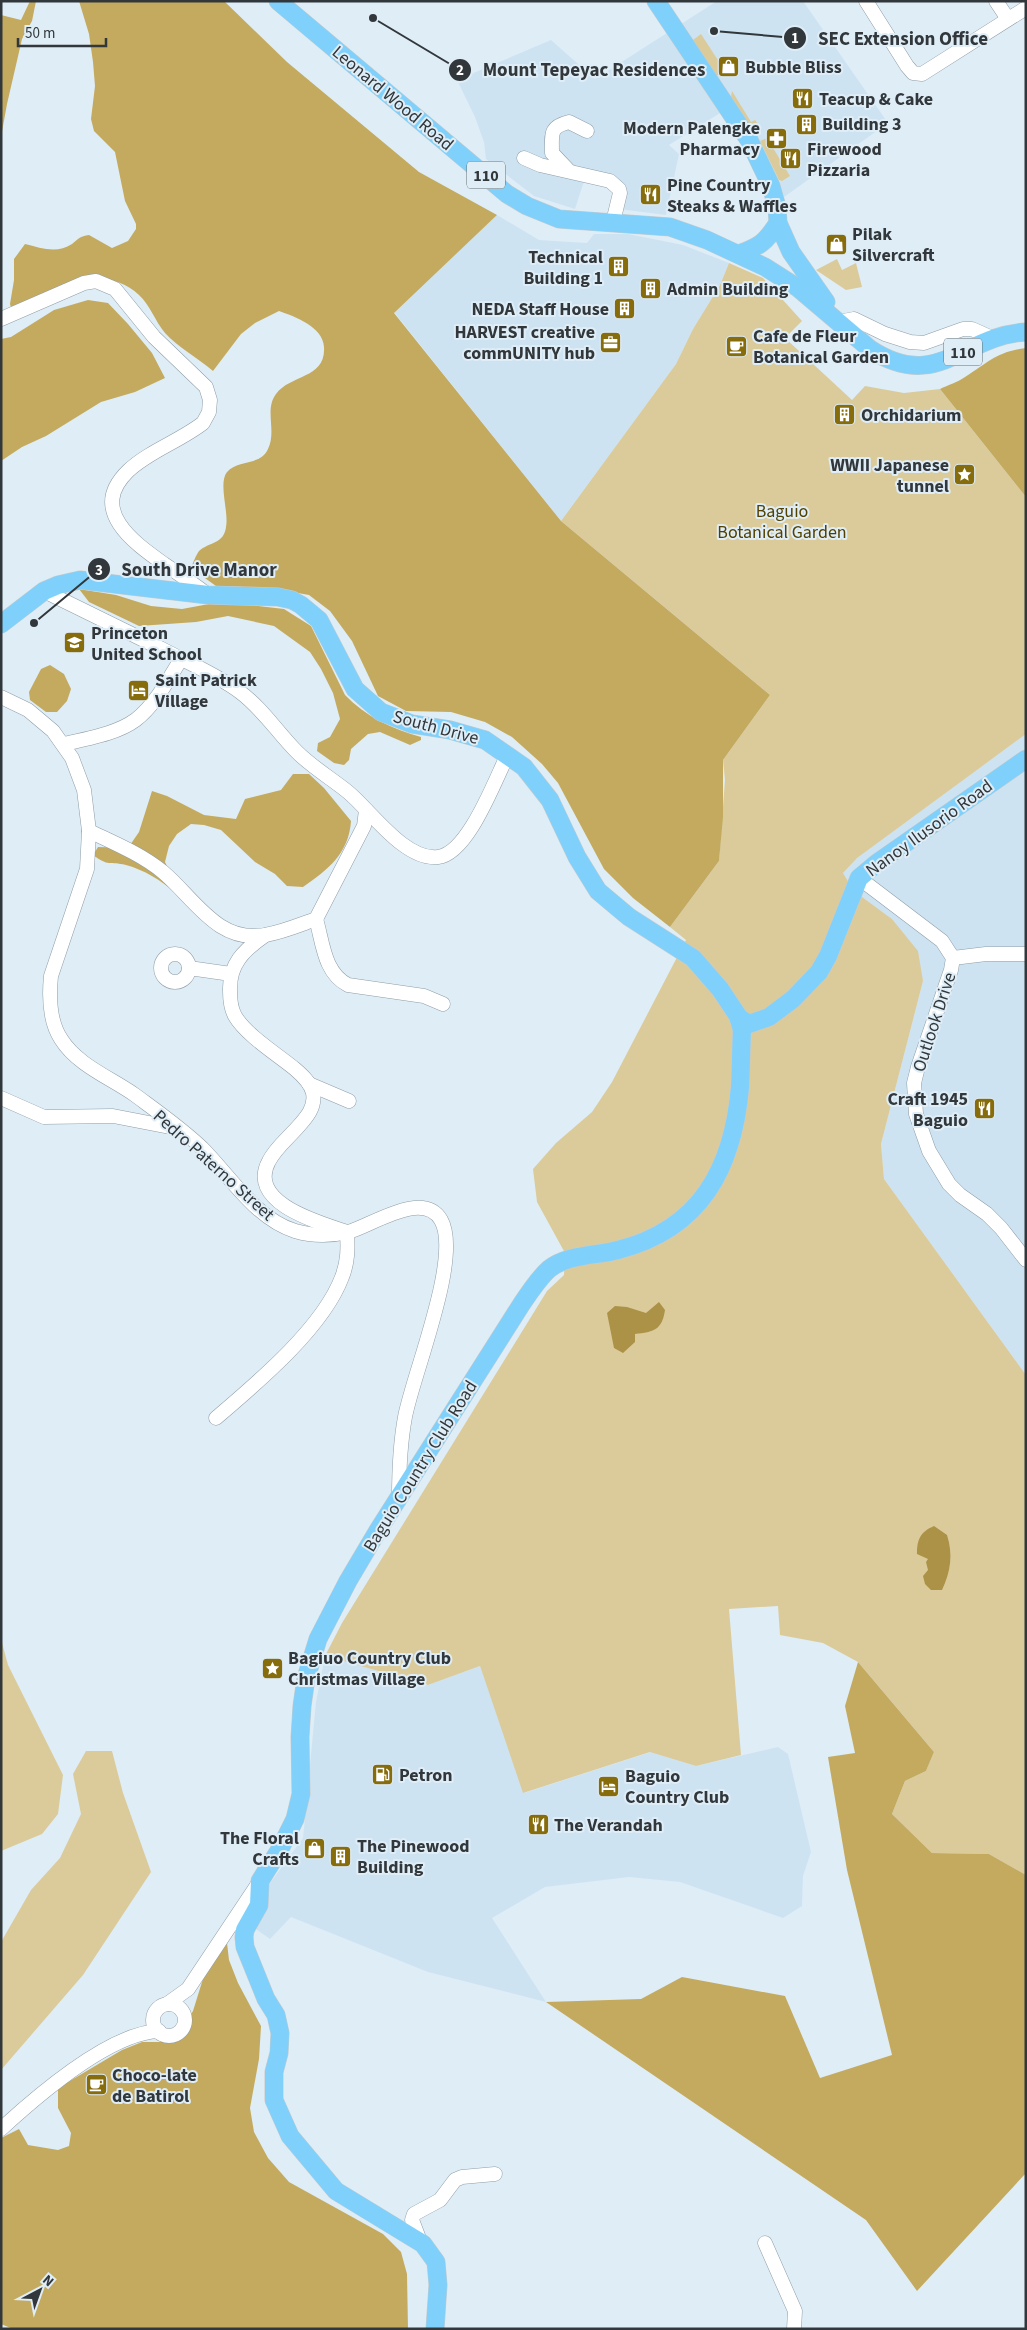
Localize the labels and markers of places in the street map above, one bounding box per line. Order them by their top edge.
callout: SEC Extension Office [782,21,998,55]
callout: Mount Tepeyac Residences [448,53,715,87]
shop icon: Bubble Bliss [717,55,741,79]
place label: Bubble Bliss [745,55,842,80]
restaurant icon: Teacup & Cake [791,87,815,111]
place label: Teacup & Cake [819,87,933,112]
building icon: Building 3 [794,112,818,136]
place label: Building 3 [822,112,902,137]
place label: Modern Palengke Pharmacy [623,116,761,162]
pharmacy icon: Modern Palengke Pharmacy [764,126,788,150]
place label: Firewood Pizzaria [807,137,882,183]
restaurant icon: Firewood Pizzaria [779,147,803,171]
place label: Pine Country Steaks & Waffles [667,173,797,219]
restaurant icon: Pine Country Steaks & Waffles [639,183,663,207]
place label: Pilak Silvercraft [852,222,935,268]
shop icon: Pilak Silvercraft [824,232,848,256]
place label: Technical Building 1 [523,245,603,291]
building icon: Technical Building 1 [607,255,631,279]
building icon: Admin Building [639,277,663,301]
place label: Admin Building [666,277,789,302]
place label: NEDA Staff House [471,297,609,322]
building icon: NEDA Staff House [613,297,637,321]
place label: HARVEST creative commUNITY hub [454,320,595,366]
place label: Cafe de Fleur Botanical Garden [753,324,889,370]
office icon: HARVEST creative commUNITY hub [599,330,623,354]
cafe icon: Cafe de Fleur Botanical Garden [725,334,749,358]
building icon: Orchidarium [833,403,857,427]
place label: Orchidarium [861,403,962,428]
place label: WWII Japanese tunnel [830,453,949,499]
place icon: WWII Japanese tunnel [953,463,977,487]
callout: South Drive Manor [87,552,287,586]
place label: Princeton United School [91,621,202,667]
school or university icon: Princeton United School [63,631,87,655]
place label: Saint Patrick Village [154,668,257,714]
hotel icon: Saint Patrick Village [127,678,151,702]
place label: Craft 1945 Baguio [887,1087,968,1133]
restaurant icon: Craft 1945 Baguio [972,1097,996,1121]
place label: Bagiuo Country Club Christmas Village [288,1646,451,1692]
place icon: Bagiuo Country Club Christmas Village [260,1656,284,1680]
fuel station icon: Petron [371,1763,395,1787]
place label: Petron [399,1763,453,1788]
place label: Baguio Country Club [625,1764,729,1810]
hotel icon: Baguio Country Club [597,1774,621,1798]
restaurant icon: The Verandah [526,1813,550,1837]
place label: The Verandah [554,1813,663,1838]
place label: The Floral Crafts [220,1826,299,1872]
place label: The Pinewood Building [357,1834,470,1880]
shop icon: The Floral Crafts [303,1836,327,1860]
building icon: The Pinewood Building [329,1844,353,1868]
place label: Choco-late de Batirol [112,2063,197,2109]
cafe icon: Choco-late de Batirol [84,2073,108,2097]

